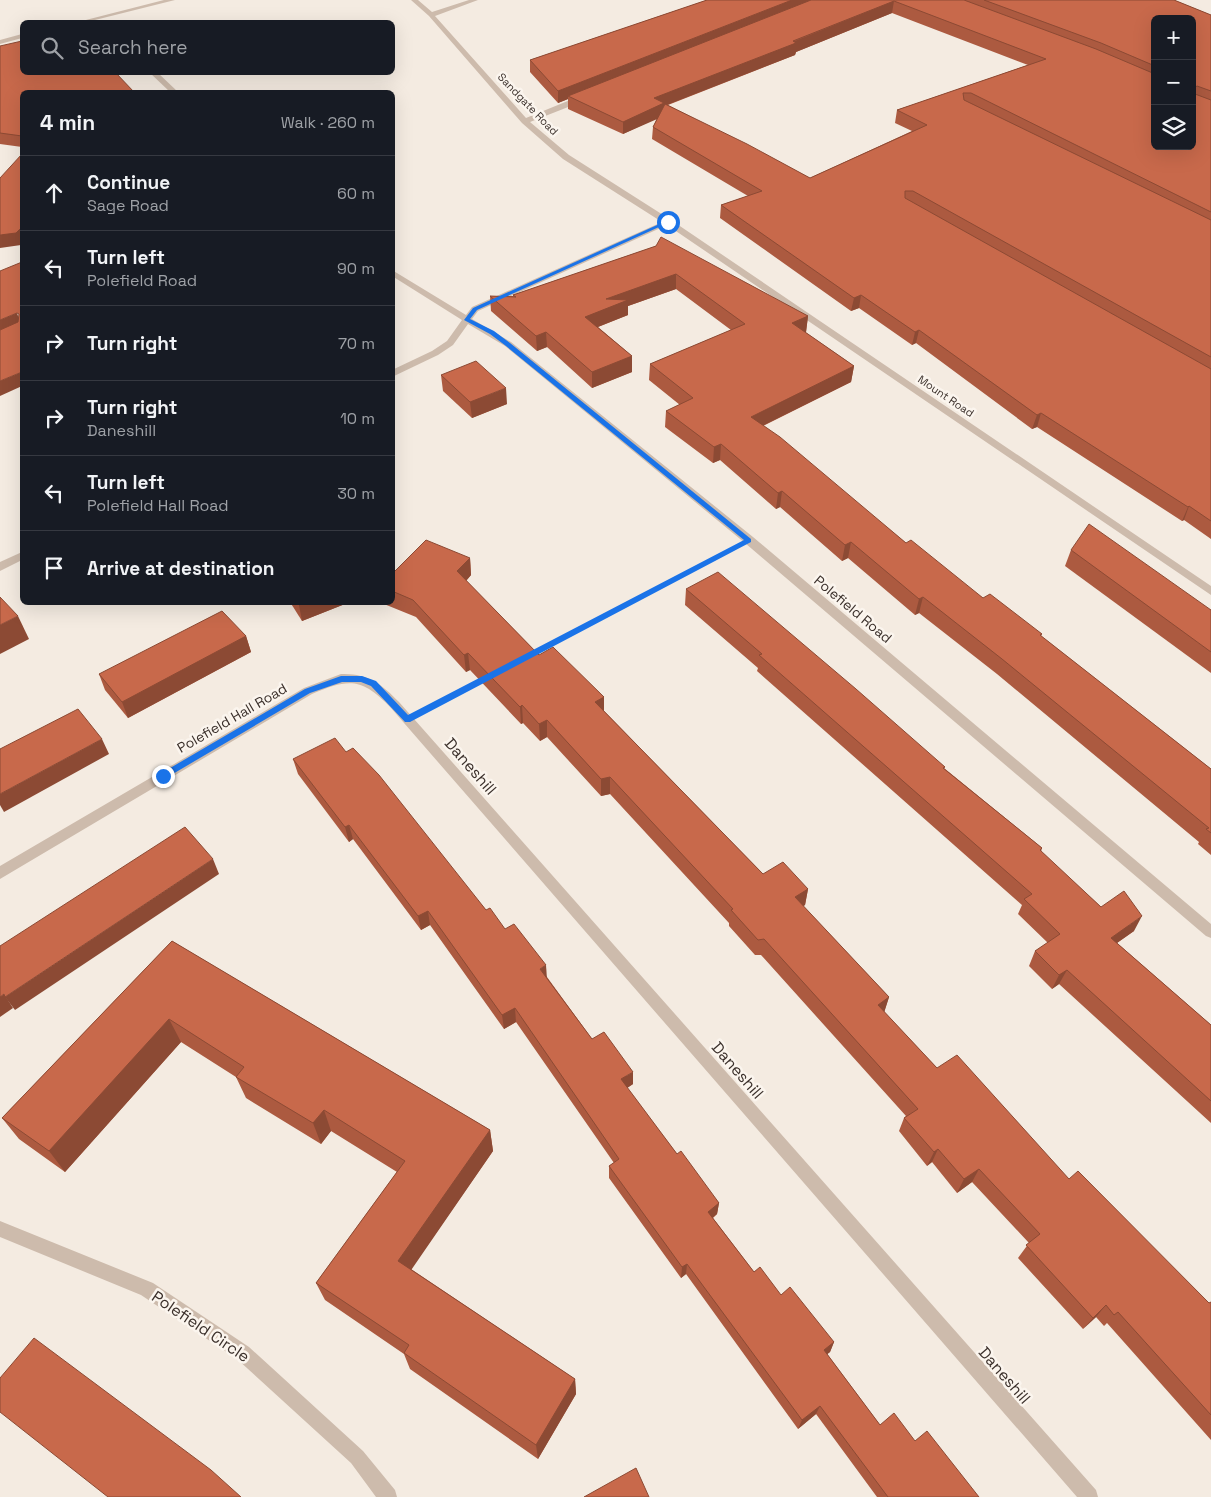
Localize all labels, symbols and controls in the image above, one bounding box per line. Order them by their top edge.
map controls [1151,15,1196,150]
button: + [1151,15,1196,60]
search box [20,20,395,75]
icon: search [38,34,66,62]
text: Search here [78,35,188,60]
button: − [1151,60,1196,105]
street label: Sandgate Road [495,70,561,138]
button: layers [1151,105,1196,150]
text: 4 min [40,109,95,136]
text: Walk · 260 m [281,112,375,133]
text: Continue [87,170,170,195]
icon: ahead [40,179,68,207]
text: 60 m [337,183,375,204]
text: Sage Road [87,195,169,216]
route start [657,211,680,234]
text: Turn left [87,245,165,270]
icon: left [40,254,68,282]
text: 90 m [337,258,375,279]
text: Polefield Road [87,270,197,291]
icon: right [40,329,68,357]
text: Turn right [87,331,177,356]
text: 70 m [338,333,375,354]
street label: Mount Road [915,372,977,420]
text: Turn right [87,395,177,420]
icon: right [40,404,68,432]
text: 10 m [340,408,375,429]
text: Daneshill [87,420,156,441]
text: Turn left [87,470,165,495]
icon: left [40,479,68,507]
text: 30 m [337,483,375,504]
text: Polefield Hall Road [87,495,229,516]
icon: arrive [40,554,68,582]
text: Arrive at destination [87,556,275,581]
street label: Polefield Road [810,571,896,647]
street label: Polefield Hall Road [174,679,290,757]
street label: Daneshill [440,733,501,799]
route end [152,765,175,788]
street label: Daneshill [707,1037,768,1103]
street label: Polefield Circle [148,1286,254,1367]
street label: Daneshill [974,1342,1035,1408]

